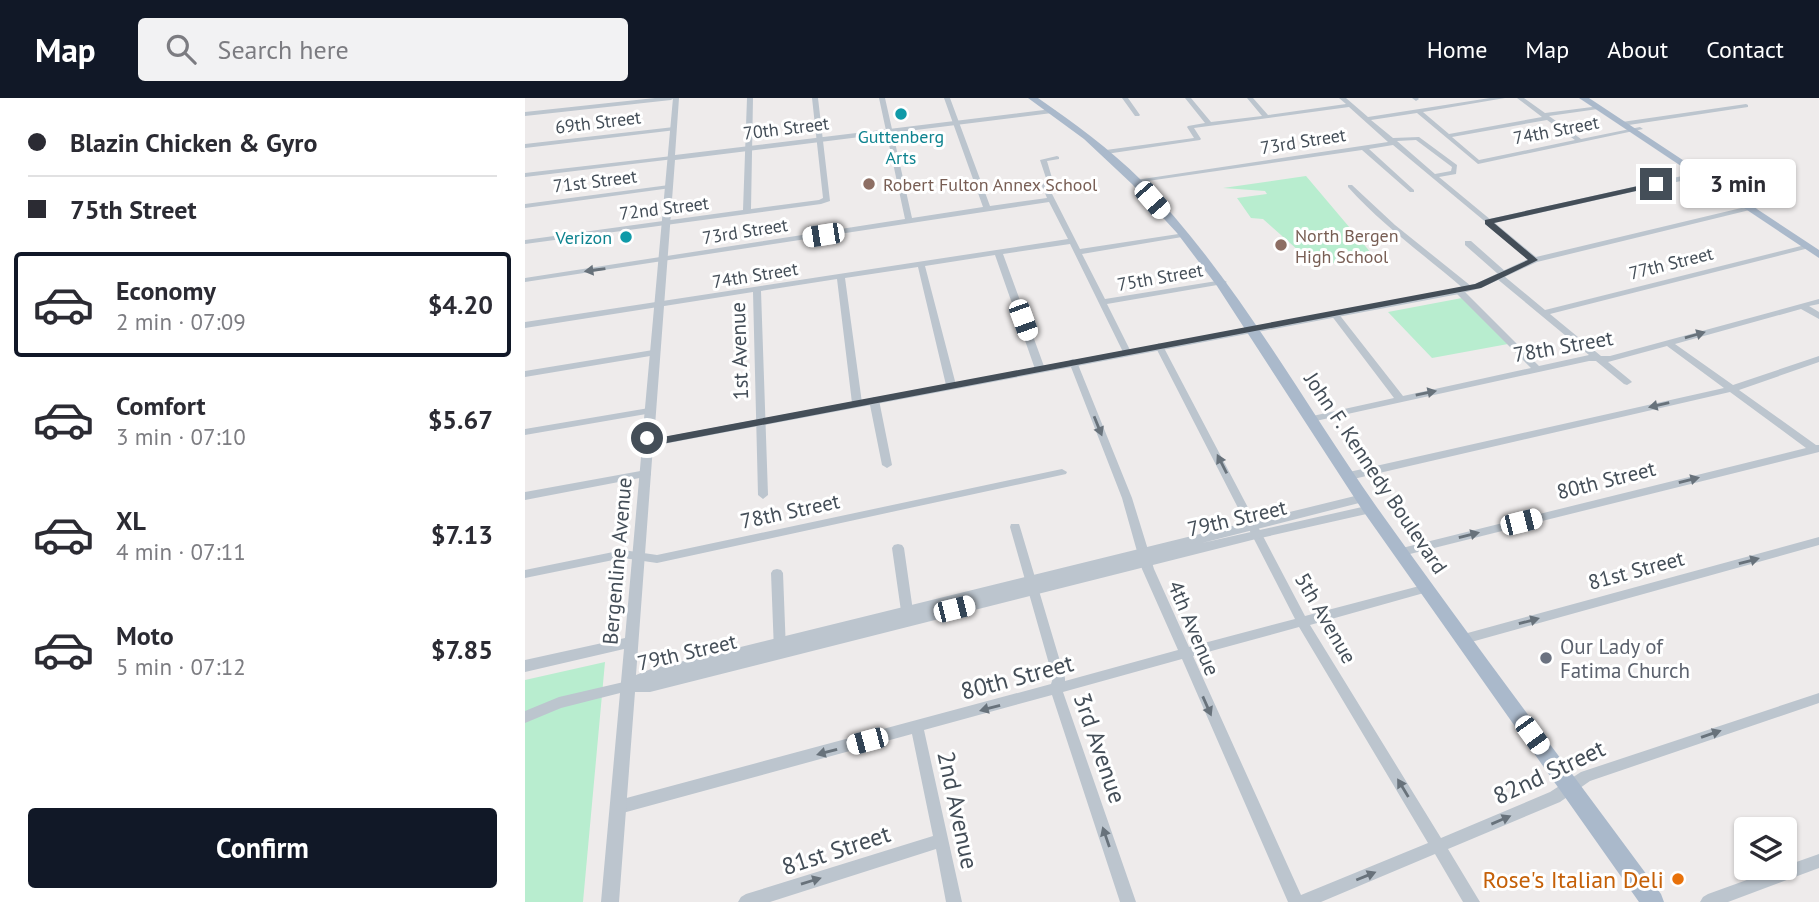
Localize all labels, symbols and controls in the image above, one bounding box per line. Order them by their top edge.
search box [138,18,628,81]
text: Map [35,28,96,71]
icon: search [162,30,200,68]
text: Search here [218,33,349,66]
text: Home [1427,34,1487,65]
text: Map [1525,34,1569,65]
text: About [1607,34,1668,65]
text: Contact [1706,34,1784,65]
street label: 69th Street [554,105,642,139]
marker: Guttenberg Arts [893,106,909,122]
street label: 74th Street [1511,110,1601,150]
street label: 70th Street [742,111,830,145]
street label: 73rd Street [1259,123,1347,159]
place label: Guttenberg Arts [858,125,944,169]
text: Blazin Chicken & Gyro [70,126,317,159]
callout: 3 min [1681,160,1796,208]
street label: 71st Street [552,164,638,198]
route end [1640,168,1672,200]
text: 3 min [1710,169,1766,198]
place label: Robert Fulton Annex School [883,173,1098,196]
marker: Robert Fulton Annex School [861,176,877,192]
car [1131,177,1174,223]
street label: 72nd Street [618,191,710,225]
text: 75th Street [70,193,197,226]
street label: 73rd Street [701,213,789,249]
car [801,221,846,249]
place label: North Bergen High School [1295,224,1399,268]
place label: Verizon [554,226,612,249]
marker: Verizon [618,229,634,245]
marker: North Bergen High School [1273,237,1289,253]
street label: 77th Street [1627,241,1715,285]
street label: 74th Street [711,257,799,293]
street label: 75th Street [1115,258,1205,296]
one-way arrow [584,264,606,275]
icon: car [32,273,95,336]
text: Economy [116,274,216,307]
text: $4.20 [428,288,493,321]
car [1006,297,1041,343]
street label: 1st Avenue [724,302,754,400]
text: 2 min · 07:09 [116,307,246,336]
street label: 78th Street [1511,324,1615,368]
one-way arrow [1685,330,1706,340]
street label: John F. Kennedy Boulevard [1298,366,1454,579]
icon: car [32,388,95,451]
one-way arrow [1415,388,1437,399]
text: Comfort [116,389,206,422]
one-way arrow [1648,400,1670,411]
text: $5.67 [428,403,493,436]
one-way arrow [1093,416,1104,437]
text: 3 min · 07:10 [116,422,246,451]
route start [631,422,663,454]
one-way arrow [1216,454,1227,474]
street label: 80th Street [1554,455,1658,505]
one-way arrow [1678,474,1700,485]
street label: Bergenline Avenue [596,476,638,646]
street label: 78th Street [738,487,842,535]
street label: 79th Street [1185,494,1289,542]
icon: car [32,503,95,566]
text: XL [116,504,146,537]
car [1499,507,1544,537]
text: $7.13 [431,518,493,551]
one-way arrow [1458,529,1480,540]
text: 4 min · 07:11 [116,537,246,566]
street label: 81st Street [1585,544,1687,596]
one-way arrow [1739,555,1760,565]
street label: 5th Avenue [1289,568,1363,668]
street label: 4th Avenue [1162,576,1226,680]
car [932,594,977,624]
one-way arrow [1519,615,1541,626]
icon: car [32,618,95,681]
text: Moto [116,619,174,652]
street label: 79th Street [635,628,739,676]
text: $7.85 [431,633,493,666]
place label: Our Lady of Fatima Church [1560,633,1690,684]
street label: 80th Street [957,647,1077,707]
marker: Our Lady of Fatima Church [1538,650,1554,666]
text: 5 min · 07:12 [116,652,246,681]
street label: 3rd Avenue [1067,689,1133,807]
one-way arrow [1201,696,1213,716]
one-way arrow [979,703,1000,713]
car [1512,712,1553,758]
car [844,725,891,757]
one-way arrow [1700,728,1721,739]
street label: 82nd Street [1488,733,1610,811]
one-way arrow [816,747,838,758]
street label: 2nd Avenue [930,748,986,872]
one-way arrow [1396,778,1409,797]
button: Confirm [28,808,497,888]
one-way arrow [1491,814,1512,825]
map controls [1734,817,1797,880]
button: layers [1734,817,1797,880]
street label: 81st Street [778,818,894,882]
one-way arrow [1100,827,1111,848]
place label: Rose's Italian Deli [1483,864,1664,895]
one-way arrow [1355,870,1376,881]
marker: Rose's Italian Deli [1670,871,1686,887]
one-way arrow [801,876,822,886]

